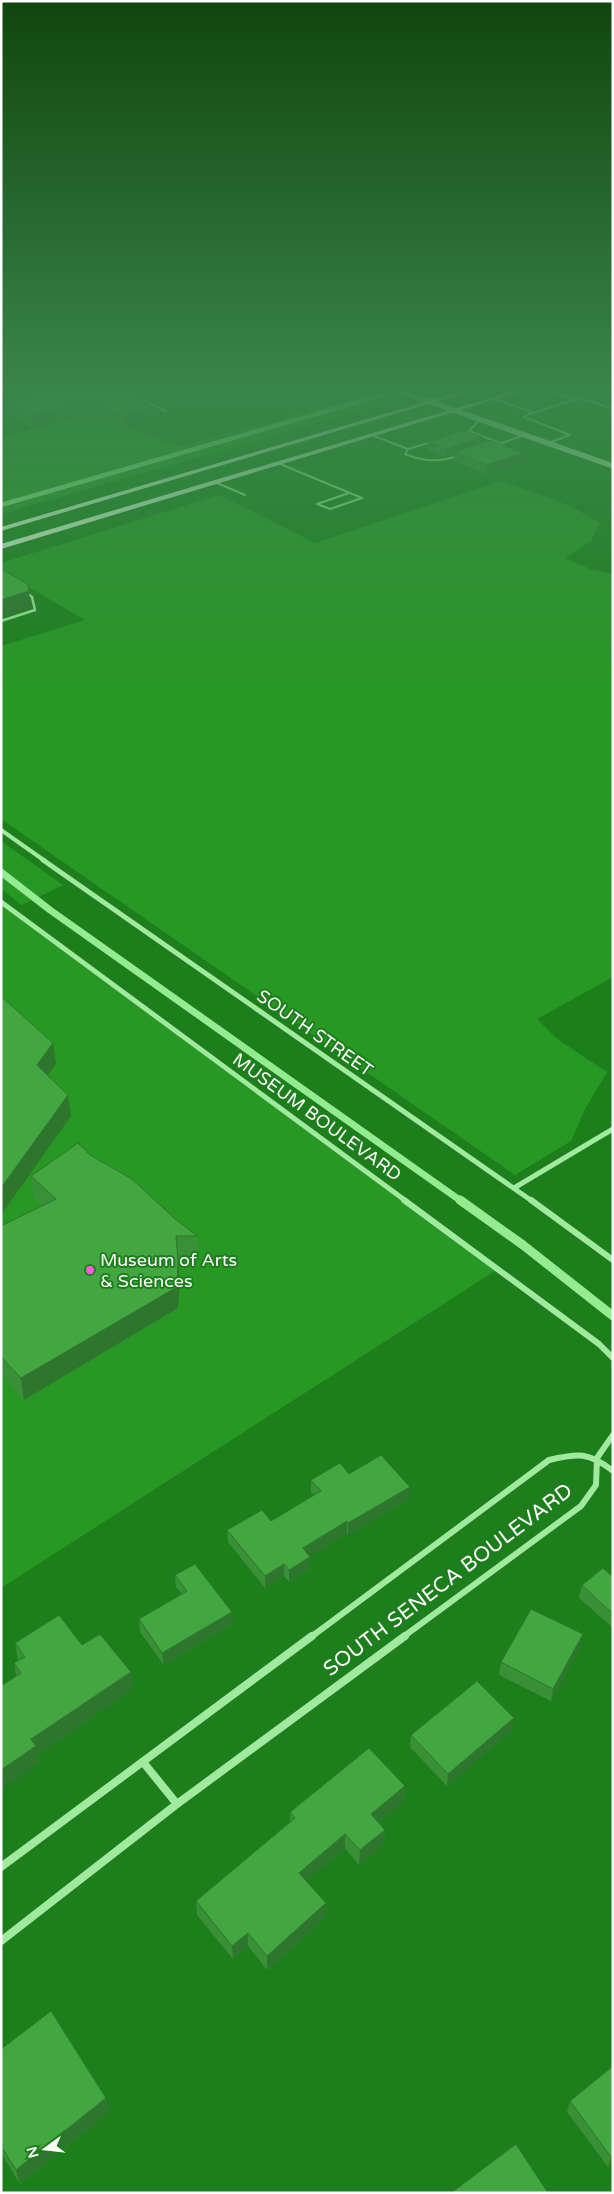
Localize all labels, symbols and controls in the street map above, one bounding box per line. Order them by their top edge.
street label: SOUTH STREET [253,985,377,1081]
street label: MUSEUM BOULEVARD [228,1048,406,1186]
place label: Museum of Arts & Sciences [100,1249,237,1292]
marker: Museum of Arts & Sciences [84,1264,96,1276]
street label: SOUTH SENECA BOULEVARD [319,1478,577,1682]
north arrow [20,2124,70,2174]
text: N [23,2145,43,2160]

